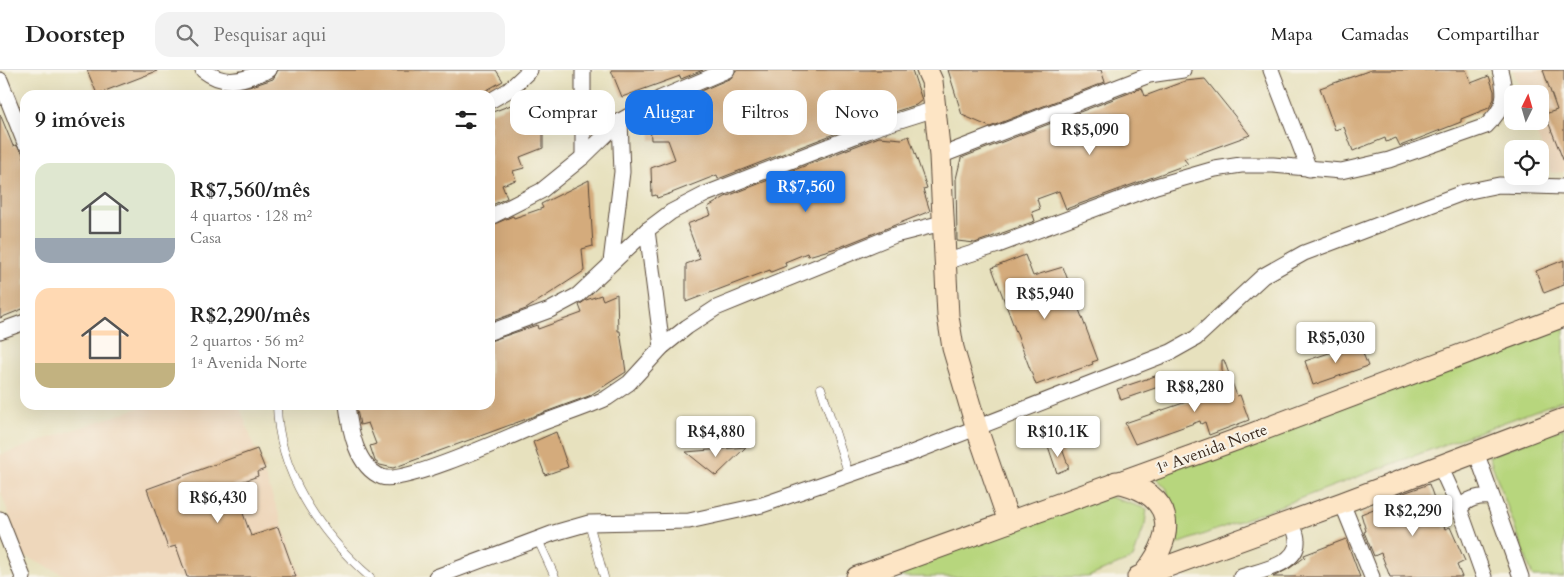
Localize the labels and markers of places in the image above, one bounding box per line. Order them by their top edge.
pin: R$5,090 [1044,114,1136,156]
pin: R$7,560 [760,170,852,213]
pin: R$5,940 [999,278,1091,320]
pin: R$5,030 [1290,322,1382,364]
pin: R$8,280 [1149,370,1241,413]
pin: R$4,880 [670,416,762,458]
pin: R$10.1K [1012,416,1104,458]
pin: R$6,430 [172,482,264,524]
pin: R$2,290 [1367,494,1459,537]

